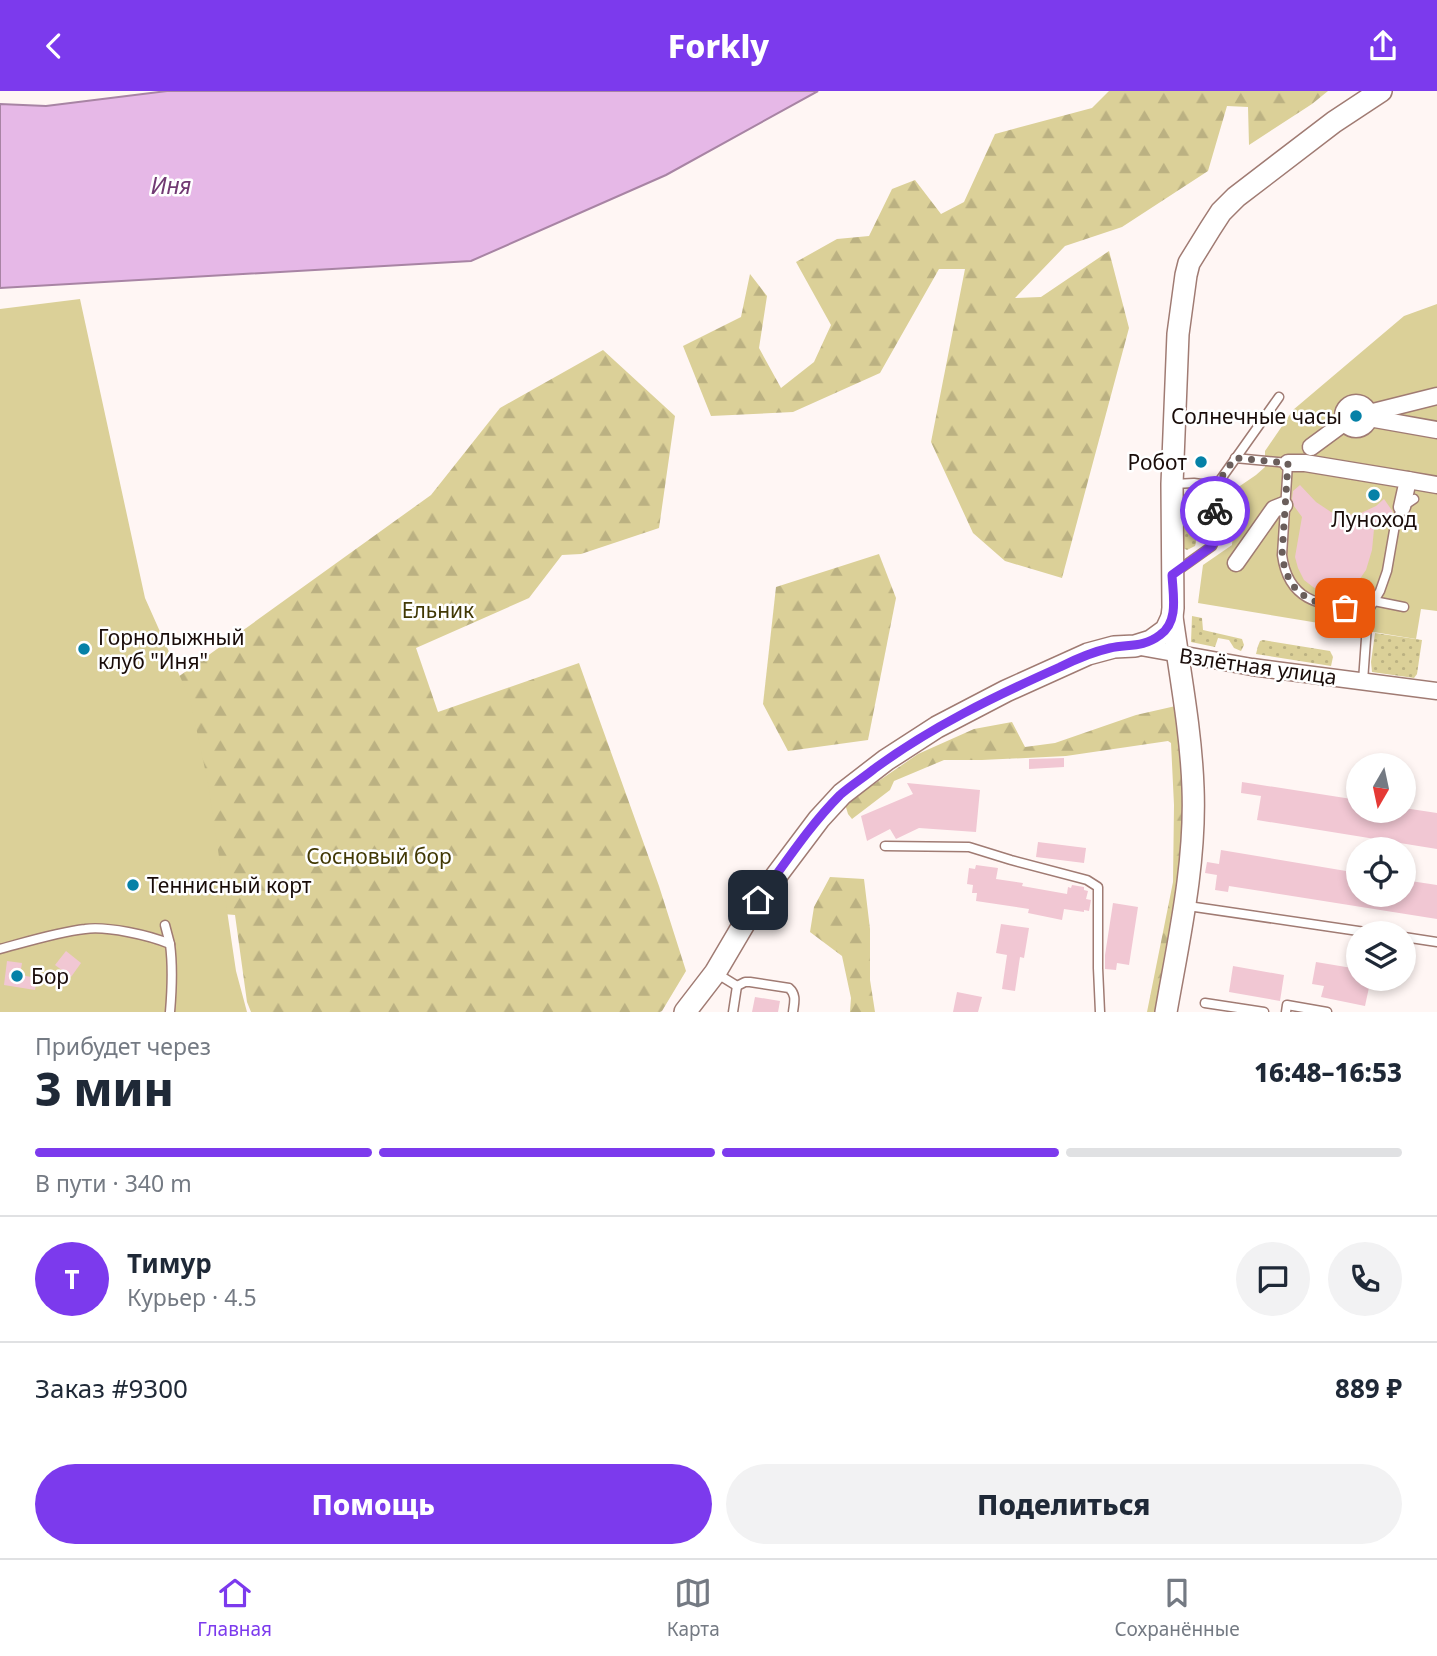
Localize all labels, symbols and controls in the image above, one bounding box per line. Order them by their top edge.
text: Forkly [668,24,769,67]
icon: back [35,27,73,65]
icon: share [1364,27,1402,65]
water label: Иня [151,169,192,201]
place label: Солнечные часы [1171,402,1342,430]
marker: Солнечные часы [1348,408,1364,424]
place label: Робот [1127,448,1187,476]
marker: Робот [1193,454,1209,470]
courier [1180,476,1250,546]
marker: Луноход [1366,487,1382,503]
icon: bike [1196,492,1234,530]
place label: Луноход [1331,505,1417,533]
pin [1315,578,1375,638]
icon: bag [1326,589,1364,627]
park label: Ельник [402,596,474,624]
place label: Горнолыжный клуб "Иня" [98,623,245,675]
marker: Горнолыжный клуб "Иня" [76,641,92,657]
street label: Взлётная улица [1177,641,1339,691]
north arrow [1346,753,1416,823]
map controls [1346,753,1416,991]
button: locate [1346,837,1416,907]
park label: Сосновый бор [306,842,452,870]
pin [728,870,788,930]
place label: Теннисный корт [147,871,312,899]
marker: Теннисный корт [125,877,141,893]
icon: home [739,881,777,919]
button: layers [1346,921,1416,991]
place label: Бор [31,962,69,990]
marker: Бор [9,968,25,984]
text: Прибудет через [35,1030,211,1062]
text: 16:48–16:53 [1254,1054,1402,1090]
text: 3 мин [35,1057,174,1119]
text: В пути · 340 m [35,1167,192,1199]
button: chat [1236,1242,1310,1316]
button: phone [1328,1242,1402,1316]
text: Тимур [127,1245,212,1281]
text: Т [64,1261,80,1297]
text: Курьер · 4.5 [127,1281,257,1313]
text: Заказ #9300 [35,1370,188,1406]
text: 889 ₽ [1335,1370,1402,1406]
button: Помощь [35,1464,712,1544]
button: Поделиться [726,1464,1402,1544]
tab: Главная [197,1574,272,1642]
tab: Карта [667,1574,720,1642]
tab: Сохранённые [1114,1574,1240,1642]

